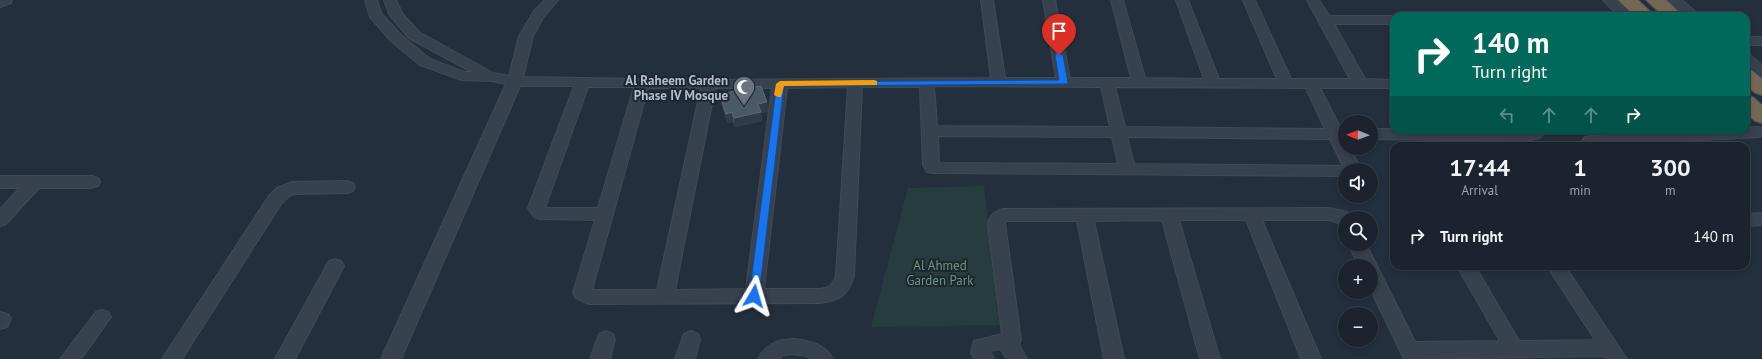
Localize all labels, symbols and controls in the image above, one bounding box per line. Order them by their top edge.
pin [1042,14,1076,55]
icon: arrive [1048,20,1070,42]
text: 140 m [1472,24,1549,61]
icon: right [1406,28,1458,80]
text: Turn right [1472,60,1547,83]
place label: Al Raheem Garden Phase IV Mosque [625,72,728,104]
mosque icon: Al Raheem Garden Phase IV Mosque [731,74,757,107]
icon: left [1496,104,1518,126]
icon: ahead [1538,104,1560,126]
icon: ahead [1580,104,1602,126]
icon: right [1622,104,1644,126]
north arrow [1338,115,1378,155]
map controls [1338,115,1378,347]
text: 17:44 [1449,152,1510,183]
text: 1 [1573,152,1587,183]
text: 300 [1650,152,1691,183]
button: sound [1338,163,1378,203]
text: Arrival [1462,182,1498,199]
text: min [1569,182,1591,199]
text: m [1665,182,1676,199]
button: search [1338,211,1378,251]
icon: right [1406,225,1428,247]
text: Turn right [1440,227,1503,246]
text: 140 m [1693,227,1734,246]
park label: Al Ahmed Garden Park [907,257,974,289]
button: + [1338,259,1378,299]
position arrow [733,275,775,317]
button: − [1338,307,1378,347]

